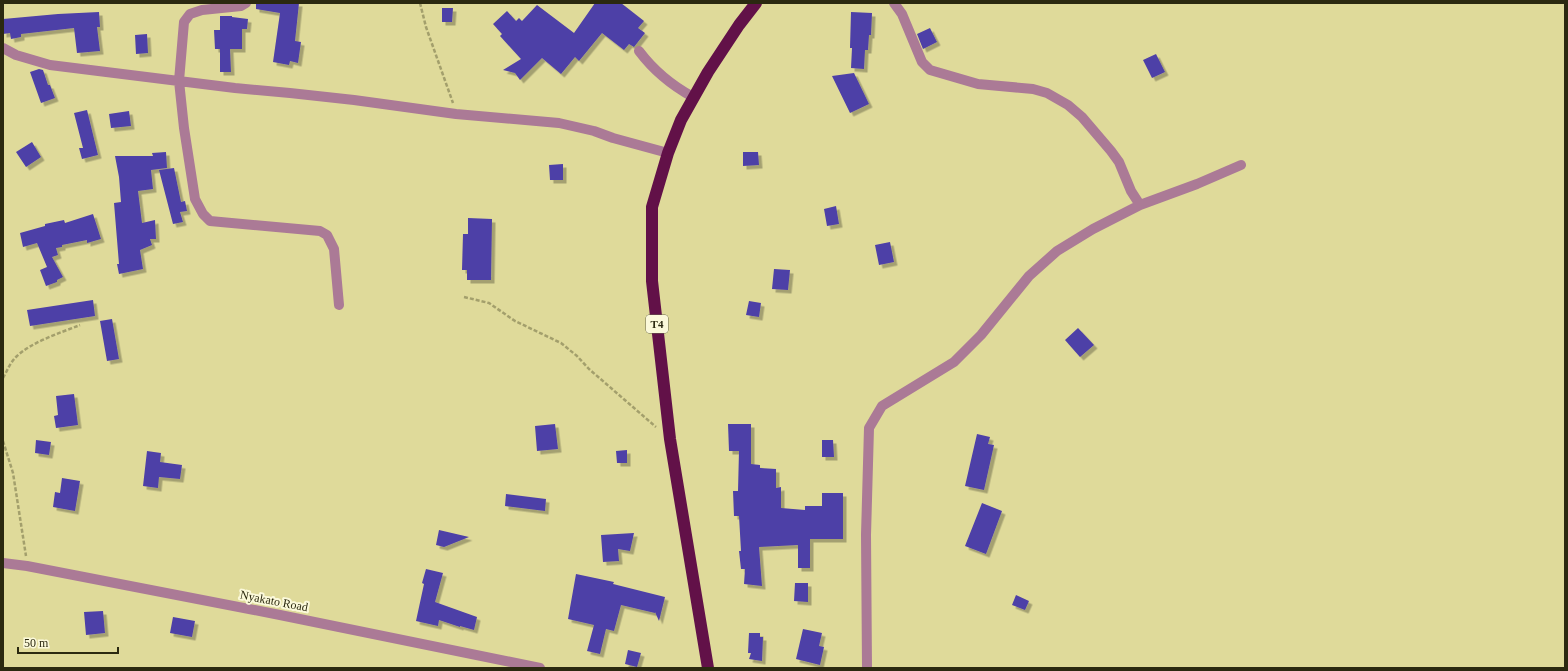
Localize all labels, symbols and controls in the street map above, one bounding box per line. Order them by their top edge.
road number: T4 [646,315,668,333]
street label: Nyakato Road [239,588,309,614]
scale bar [18,629,118,655]
text: 50 m [24,636,49,650]

